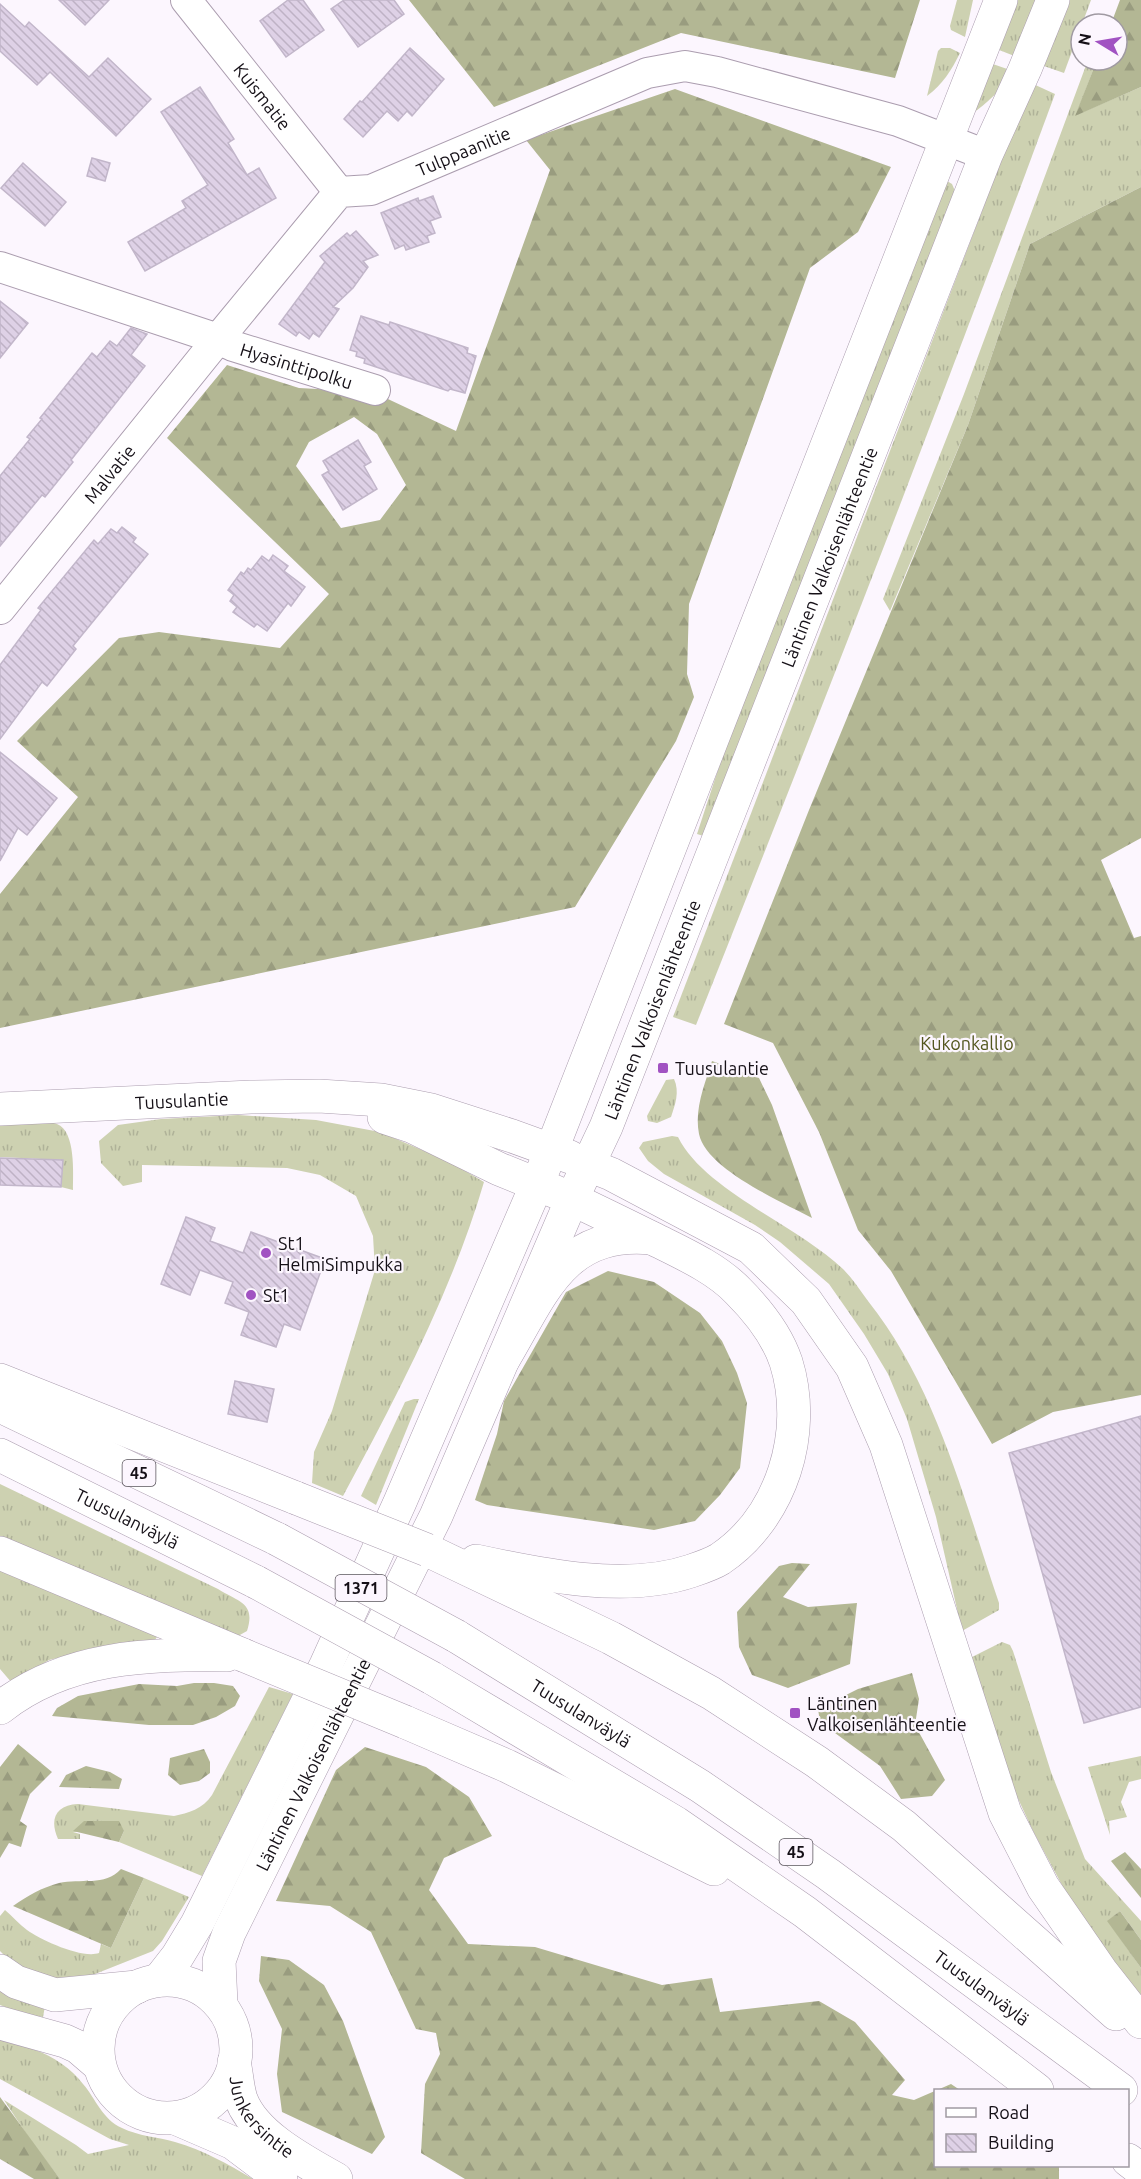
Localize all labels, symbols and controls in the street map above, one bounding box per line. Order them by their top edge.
north arrow [1069,12,1129,72]
text: N [1074,32,1094,47]
street label: Kuismatie [230,59,295,134]
street label: Tulppaanitie [413,122,513,180]
street label: Hyasinttipolku [238,339,355,392]
street label: Malvatie [80,440,139,507]
street label: Läntinen Valkoisenlähteentie [777,444,881,670]
street label: Läntinen Valkoisenlähteentie [600,897,704,1122]
park label: Kukonkallio [920,1033,1014,1053]
place label: Tuusulantie [675,1058,769,1078]
marker: Tuusulantie [656,1061,670,1075]
street label: Tuusulantie [134,1088,229,1113]
place label: St1 HelmiSimpukka [278,1233,403,1274]
marker: St1 HelmiSimpukka [259,1246,273,1260]
place label: St1 [263,1285,290,1305]
marker: St1 [244,1288,258,1302]
road number: 45 [122,1460,156,1486]
street label: Tuusulanväylä [72,1484,182,1552]
road number: 1371 [336,1575,386,1601]
street label: Läntinen Valkoisenlähteentie [252,1655,374,1874]
street label: Tuusulanväylä [528,1675,635,1751]
place label: Läntinen Valkoisenlähteentie [807,1693,967,1734]
marker: Läntinen Valkoisenlähteentie [788,1706,802,1720]
road number: 45 [780,1839,812,1865]
street label: Tuusulanväylä [930,1946,1033,2029]
street label: Junkersintie [227,2075,298,2162]
legend [934,2089,1129,2167]
text: Road [988,2102,1030,2122]
text: Building [988,2132,1054,2152]

